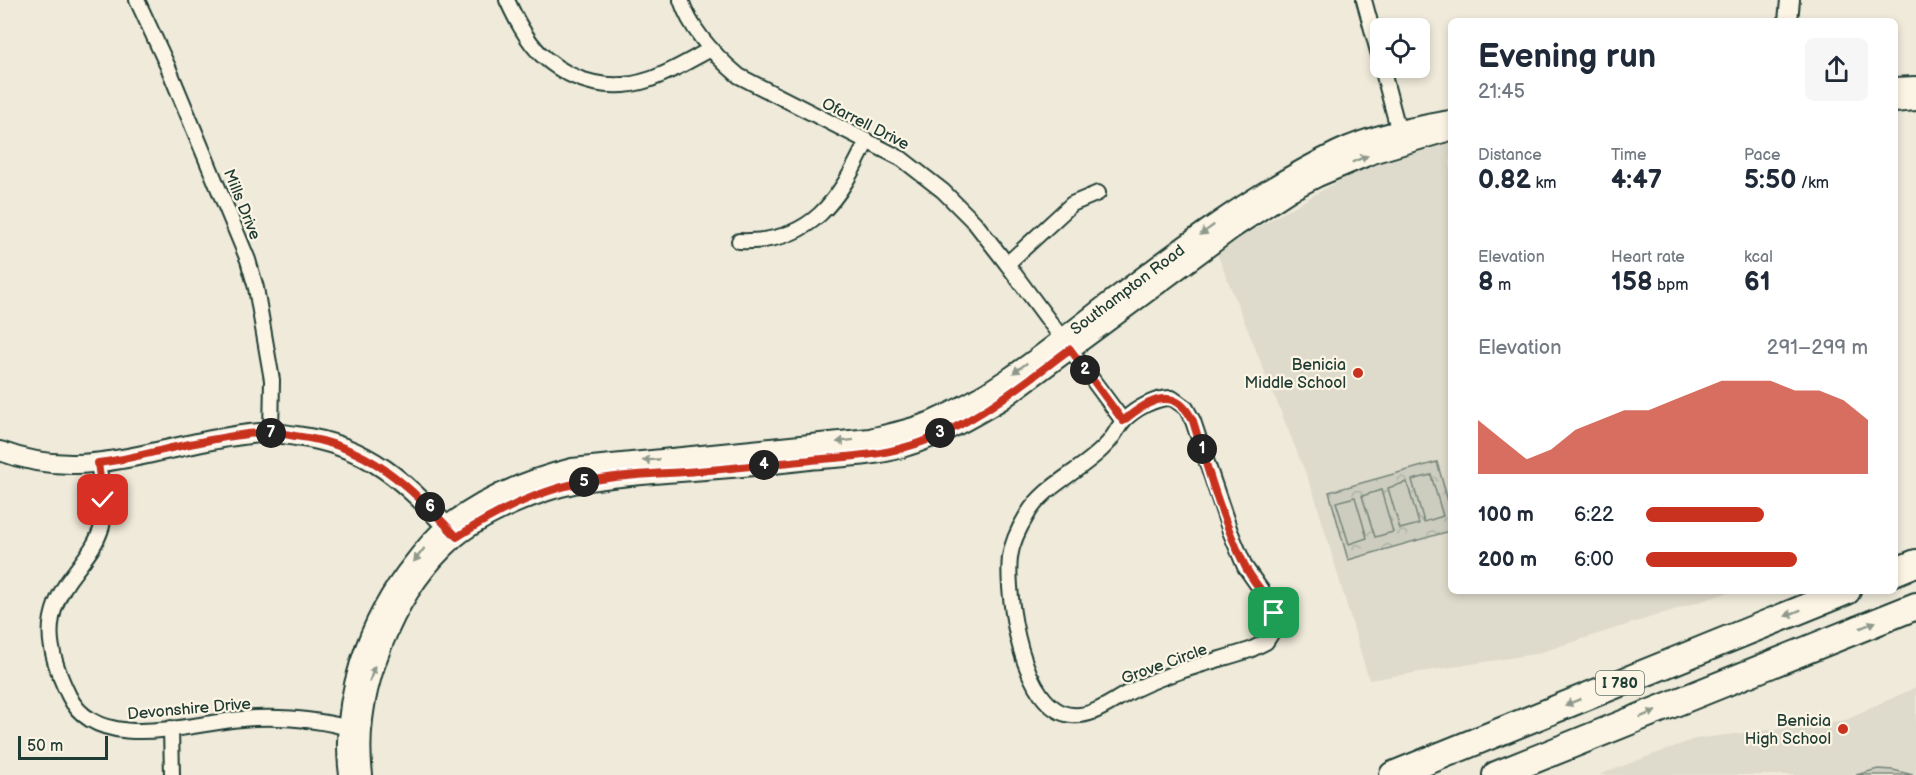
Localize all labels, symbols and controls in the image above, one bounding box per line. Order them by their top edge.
map controls [1370,18,1430,78]
button: locate [1370,18,1430,78]
text: Evening run [1478,37,1656,77]
button: share [1805,38,1868,101]
text: 21:45 [1478,80,1525,104]
street label: Ofarrell Drive [819,94,913,155]
text: Distance [1478,146,1542,165]
text: Time [1611,146,1646,165]
text: Pace [1744,146,1780,165]
one-way arrow [1351,154,1369,163]
text: 0.82 [1478,165,1531,196]
text: 4:47 [1611,165,1662,196]
text: 5:50 [1744,165,1796,196]
street label: Mills Drive [219,166,265,243]
text: km [1531,174,1557,193]
text: /km [1796,174,1829,193]
one-way arrow [1199,224,1215,236]
street label: Southampton Road [1067,241,1189,339]
text: Elevation [1478,248,1545,267]
text: Heart rate [1611,248,1685,267]
text: kcal [1744,248,1773,267]
text: 8 [1478,267,1494,298]
text: 158 [1611,267,1653,298]
text: 61 [1744,267,1771,298]
text: m [1494,276,1511,295]
text: bpm [1653,276,1688,295]
text: Elevation [1478,336,1561,360]
text: 291–299 m [1767,336,1868,360]
pin: 2 [1070,355,1100,385]
place label: Benicia Middle School [1244,356,1346,393]
text: 2 [1080,360,1090,379]
one-way arrow [1012,362,1027,374]
marker: Benicia Middle School [1351,366,1365,380]
pin: 7 [256,418,286,448]
pin: 3 [925,418,955,448]
text: 7 [267,423,275,442]
text: 3 [935,423,945,442]
pin: 1 [1187,434,1217,464]
one-way arrow [835,436,854,446]
text: 1 [1199,439,1205,458]
pin: 4 [749,450,779,480]
one-way arrow [641,455,660,465]
text: 4 [759,455,769,474]
pin: 5 [569,467,599,497]
text: 5 [579,472,589,491]
pin [77,474,128,525]
icon: check [86,483,119,516]
pin: 6 [415,492,445,522]
text: 6 [425,497,435,516]
text: 100 m [1478,503,1534,527]
text: 6:22 [1574,503,1614,527]
one-way arrow [413,547,426,563]
text: 200 m [1478,548,1537,572]
text: 6:00 [1574,548,1614,572]
pin [1248,587,1299,638]
icon: arrive [1257,596,1290,629]
one-way arrow [1784,609,1802,618]
one-way arrow [1859,620,1877,629]
street label: Grove Circle [1119,640,1210,689]
one-way arrow [368,665,377,683]
road number: I 780 [1596,671,1644,695]
street label: Devonshire Drive [127,695,252,724]
one-way arrow [1564,697,1582,707]
one-way arrow [1639,709,1657,718]
place label: Benicia High School [1745,712,1831,749]
marker: Benicia High School [1836,722,1850,736]
scale bar [18,733,108,760]
text: 50 m [27,737,63,756]

